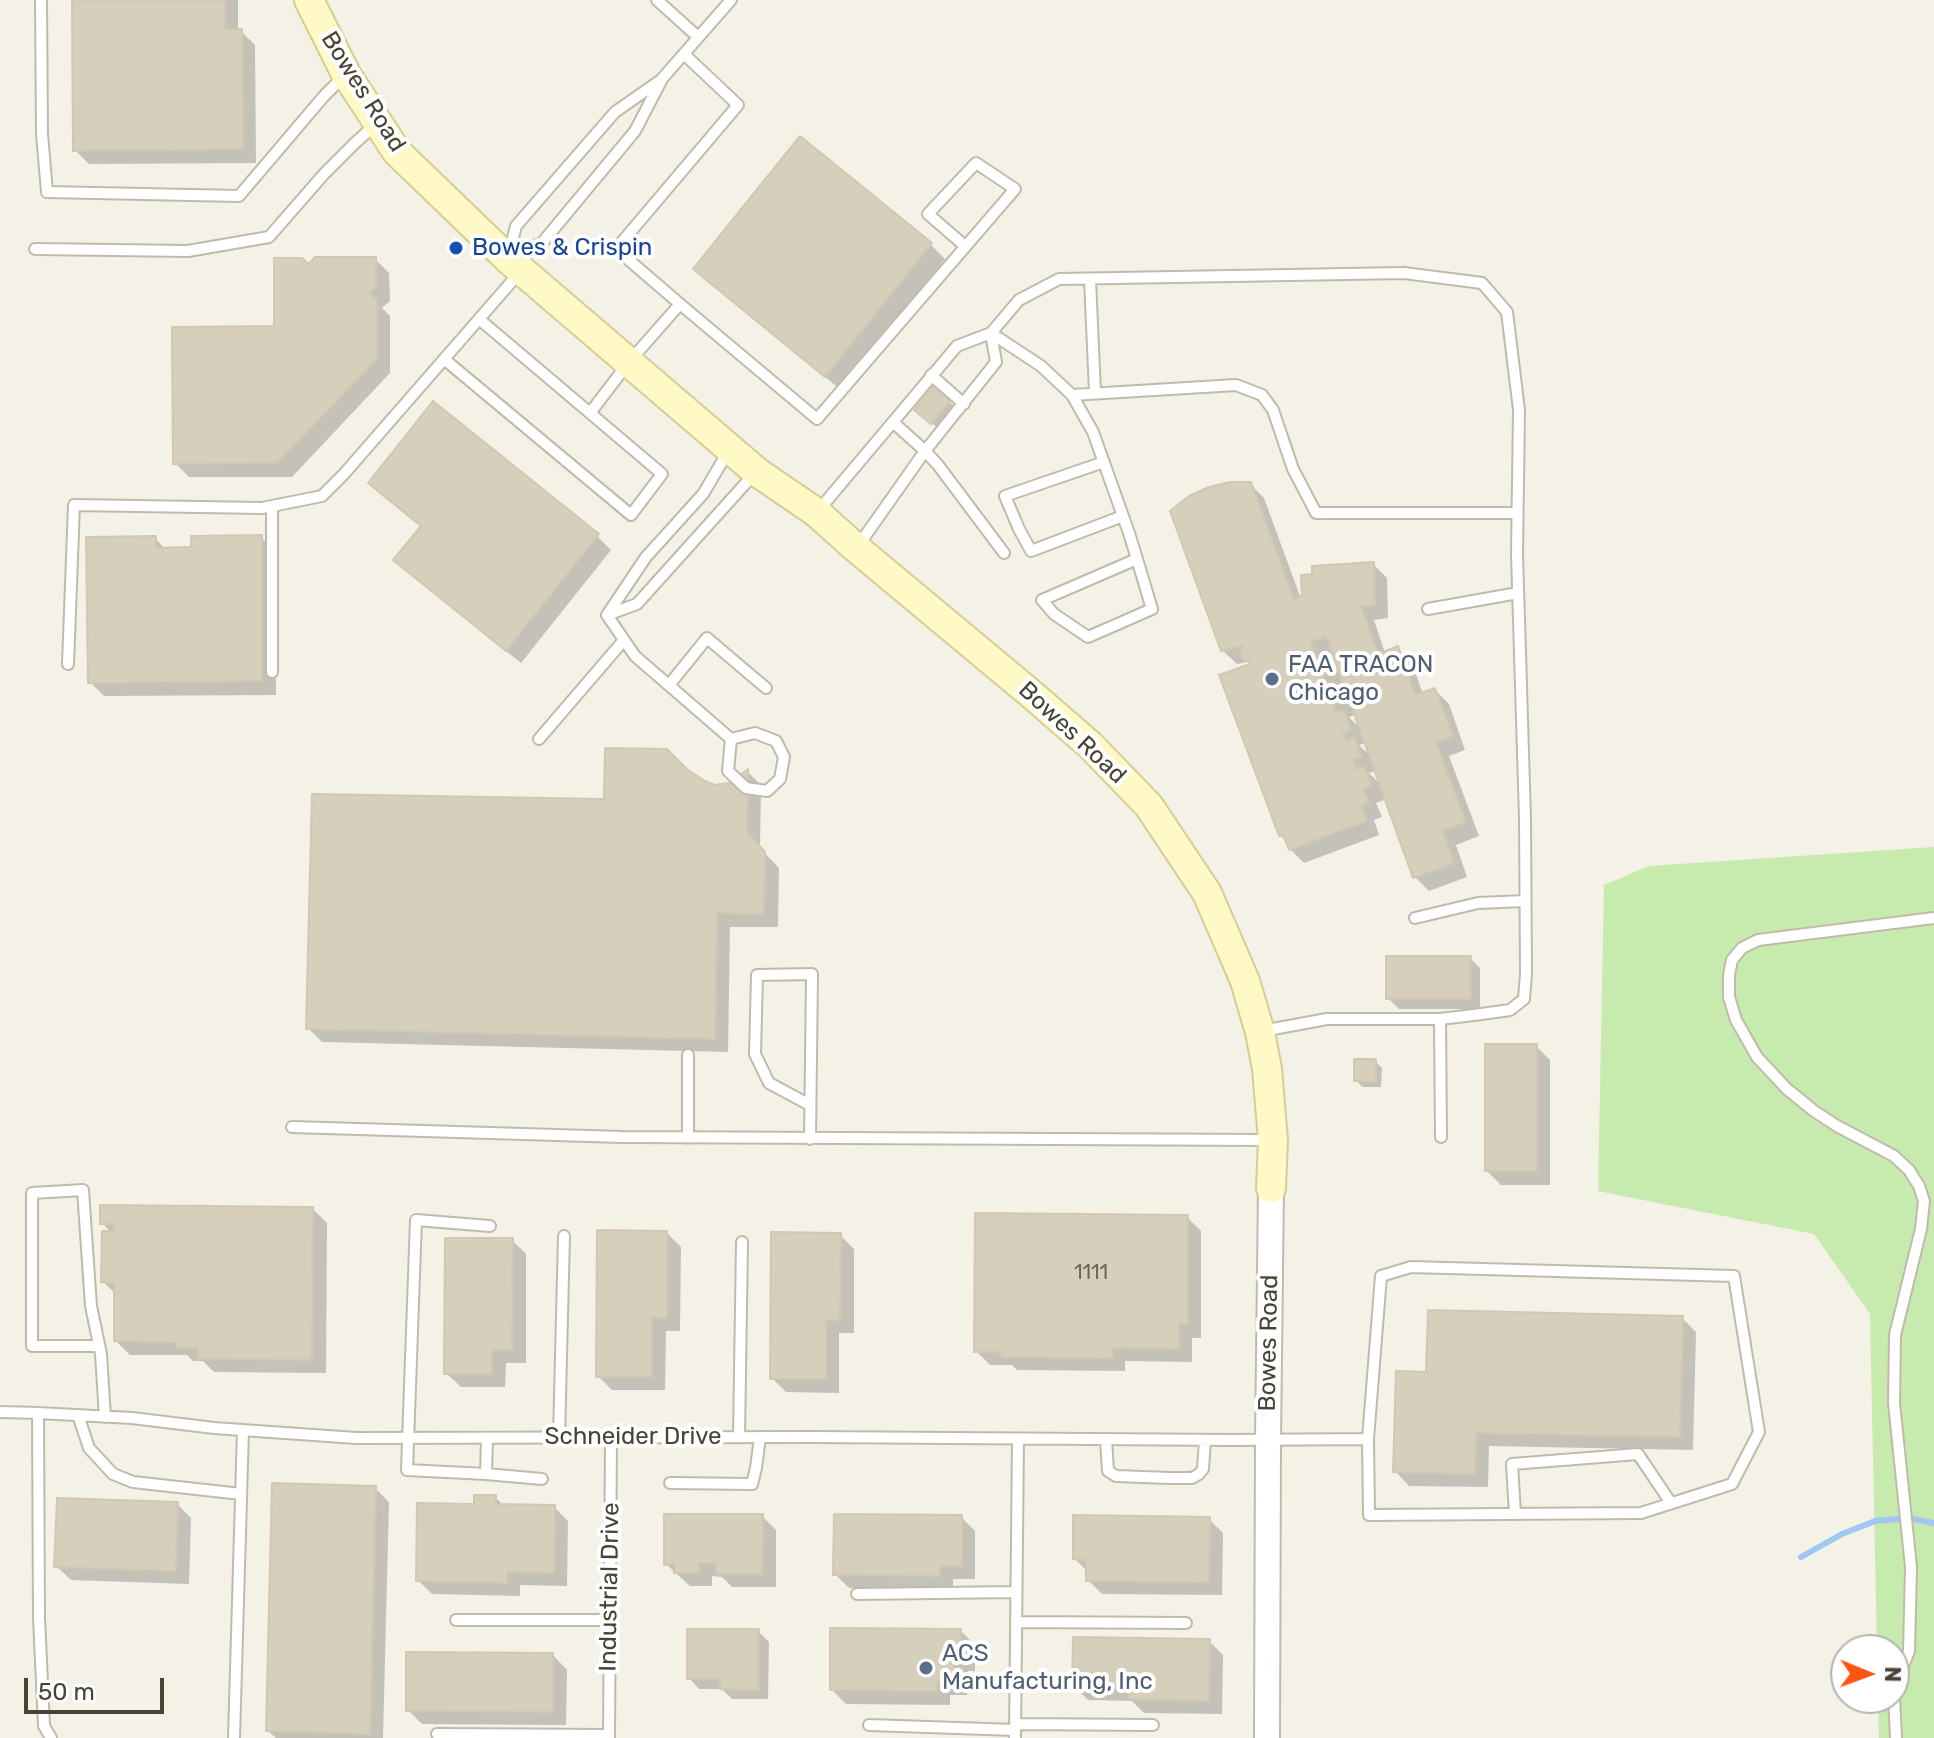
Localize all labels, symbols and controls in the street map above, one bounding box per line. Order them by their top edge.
street label: Bowes Road [315,26,411,158]
place label: Bowes & Crispin [472,234,652,262]
marker: Bowes & Crispin [447,239,465,257]
place label: FAA TRACON Chicago [1288,651,1433,707]
marker: FAA TRACON Chicago [1263,670,1281,688]
street label: Bowes Road [1012,676,1132,790]
house number: 1111 [1074,1261,1108,1285]
street label: Bowes Road [1253,1274,1285,1412]
street label: Schneider Drive [544,1423,722,1451]
street label: Industrial Drive [594,1502,626,1672]
north arrow [1830,1634,1910,1714]
place label: ACS Manufacturing, Inc [942,1640,1153,1696]
marker: ACS Manufacturing, Inc [917,1659,935,1677]
scale bar [28,1662,168,1712]
text: N [1879,1666,1906,1683]
text: 50 m [38,1678,95,1706]

